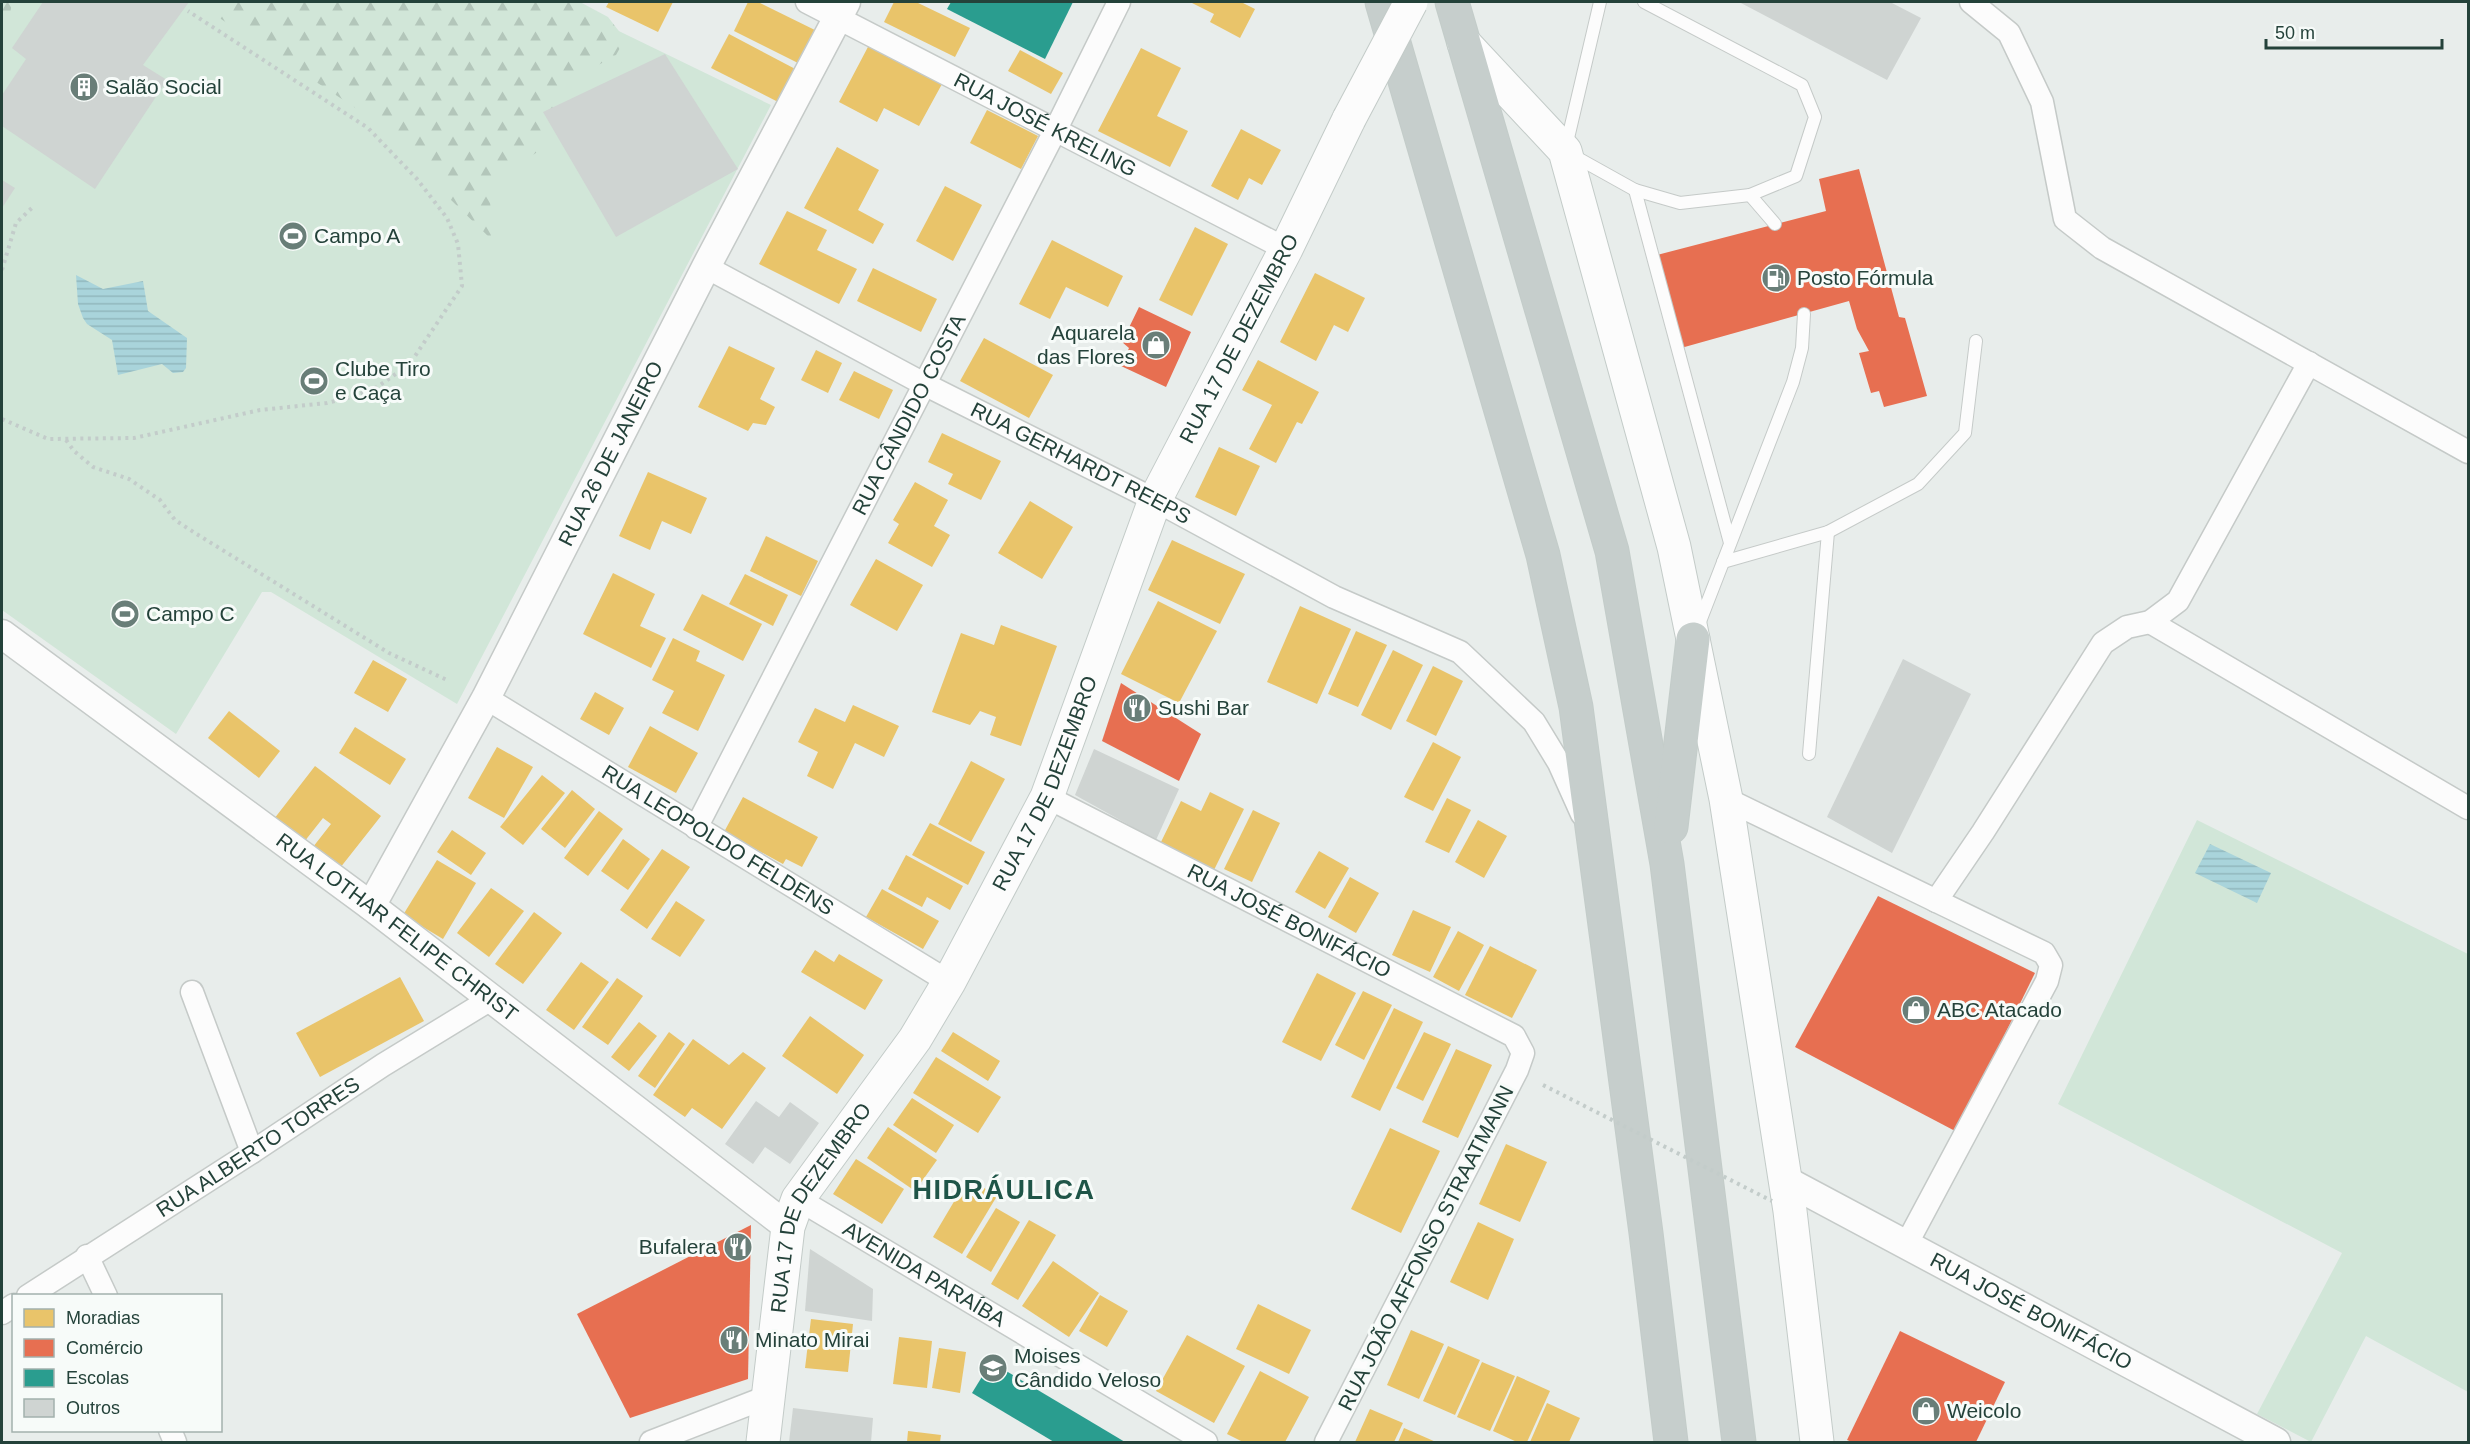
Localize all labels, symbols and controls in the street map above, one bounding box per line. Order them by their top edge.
scale bar [2266,12,2442,50]
text: 50 m [2275,23,2315,43]
street label: RUA JOSÉ KRELING [950,68,1140,181]
building icon: Salão Social [68,71,100,103]
place label: Salão Social [105,75,222,98]
sports icon: Campo A [277,220,309,252]
place label: Campo A [314,224,400,247]
street label: RUA 17 DE DEZEMBRO [1175,230,1302,447]
fuel station icon: Posto Fórmula [1760,262,1792,294]
place label: Posto Fórmula [1797,266,1934,289]
street label: RUA CÂNDIDO COSTA [847,310,970,519]
place label: Aquarela das Flores [1037,321,1135,368]
shop icon: Aquarela das Flores [1140,329,1172,361]
place label: Clube Tiro e Caça [335,357,431,404]
street label: RUA 26 DE JANEIRO [554,357,667,550]
sports icon: Clube Tiro e Caça [298,365,330,397]
street label: RUA GERHARDT REEPS [967,397,1195,528]
sports icon: Campo C [109,598,141,630]
place label: Campo C [146,602,235,625]
street label: RUA 17 DE DEZEMBRO [988,673,1101,894]
restaurant icon: Sushi Bar [1121,692,1153,724]
place label: Sushi Bar [1158,696,1249,719]
street label: RUA LEOPOLDO FELDENS [598,760,838,920]
street label: RUA LOTHAR FELIPE CHRIST [272,828,523,1026]
street label: RUA JOSÉ BONIFÁCIO [1184,859,1395,982]
shop icon: ABC Atacado [1900,994,1932,1026]
place label: ABC Atacado [1937,998,2062,1021]
street label: RUA ALBERTO TORRES [152,1072,364,1221]
street label: RUA JOÃO AFFONSO STRAATMANN [1333,1082,1518,1414]
street label: RUA 17 DE DEZEMBRO [766,1098,875,1314]
district label: HIDRÁULICA [913,1174,1096,1205]
street label: AVENIDA PARAÍBA [839,1217,1010,1331]
restaurant icon: Bufalera [722,1231,754,1263]
place label: Bufalera [639,1235,717,1258]
street label: RUA JOSÉ BONIFÁCIO [1927,1248,2136,1374]
legend [12,1294,222,1432]
text: Moradias [66,1308,140,1328]
restaurant icon: Minato Mirai [718,1324,750,1356]
place label: Minato Mirai [755,1328,869,1351]
text: Comércio [66,1338,143,1358]
place label: Moises Cândido Veloso [1014,1344,1161,1391]
school or university icon: Moises Cândido Veloso [977,1352,1009,1384]
text: Escolas [66,1368,129,1388]
shop icon: Weicolo [1910,1395,1942,1427]
text: Outros [66,1398,120,1418]
place label: Weicolo [1947,1399,2021,1422]

